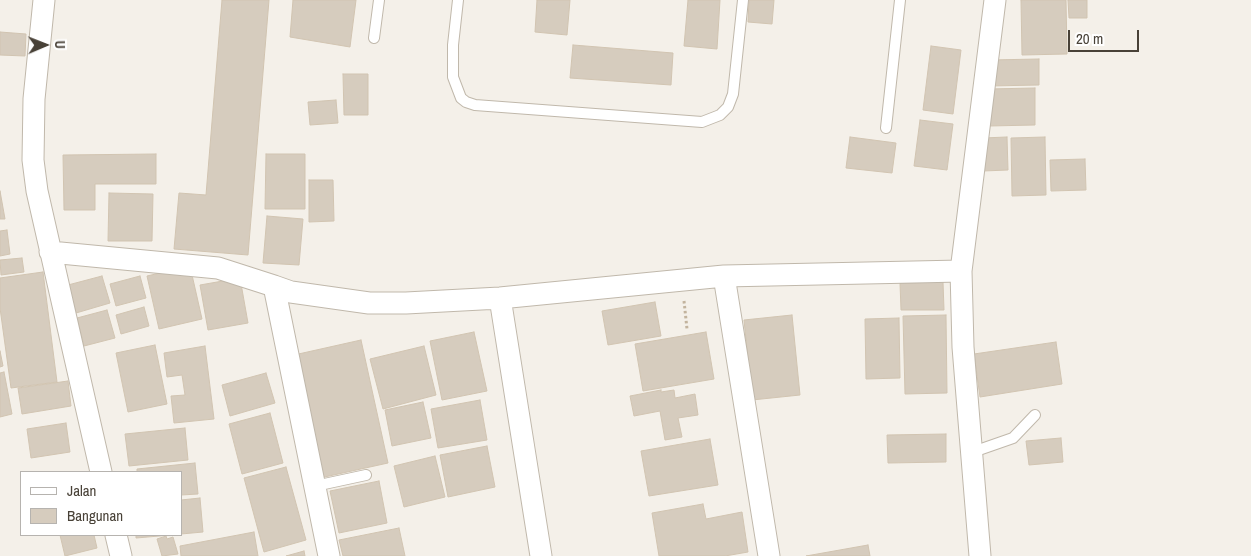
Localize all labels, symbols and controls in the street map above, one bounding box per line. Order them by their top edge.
north arrow [20,20,70,70]
scale bar [1071,20,1142,52]
text: 20 m [1076,28,1103,49]
text: U [51,40,69,49]
legend [20,471,182,536]
text: Jalan [67,480,96,501]
text: Bangunan [67,505,123,526]

